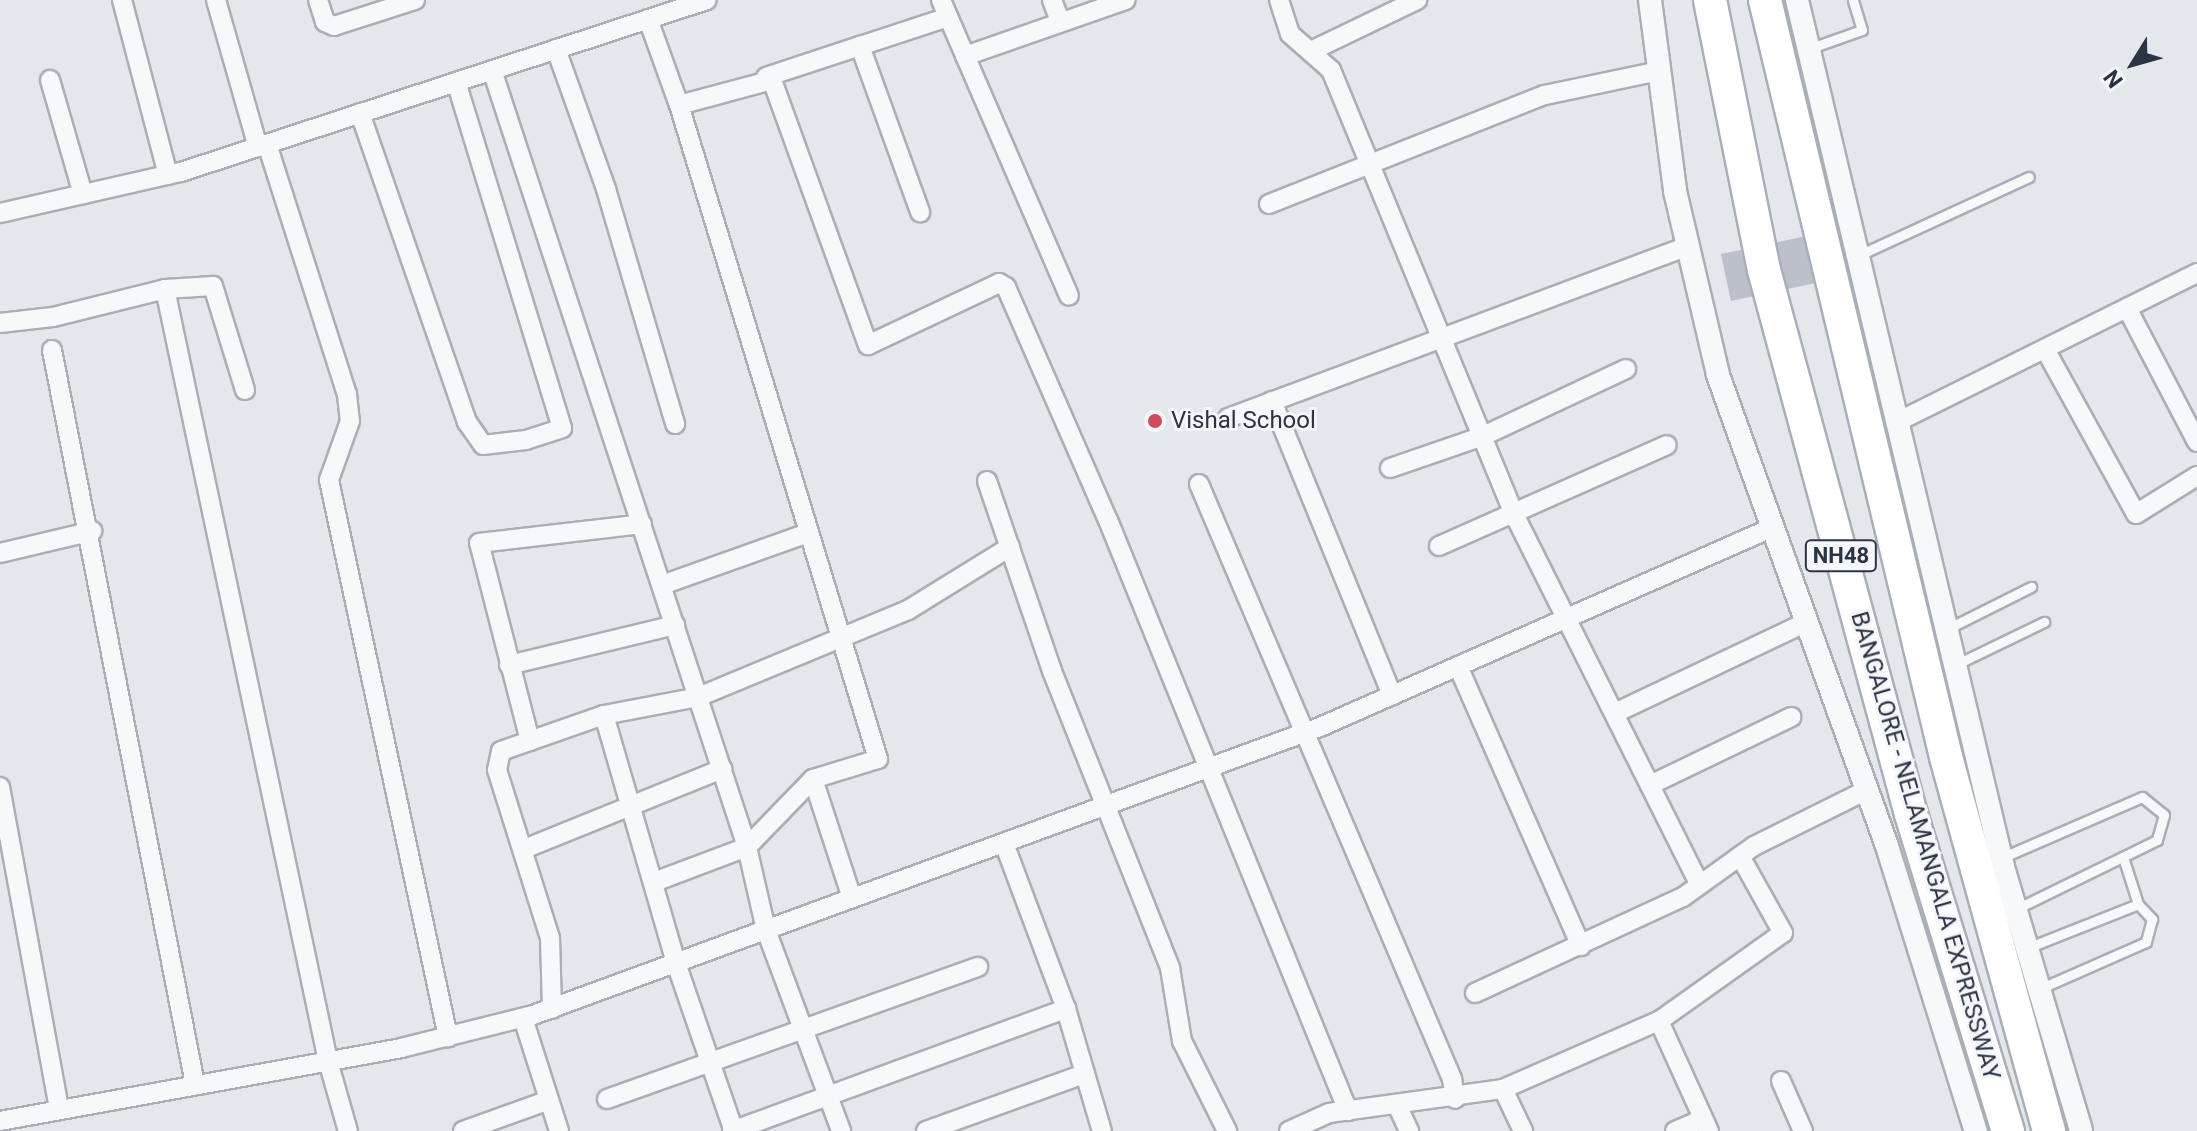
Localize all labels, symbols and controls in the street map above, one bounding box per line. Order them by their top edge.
north arrow [2093,24,2173,104]
text: N [2099,65,2128,92]
place label: Vishal School [1171,407,1316,435]
marker: Vishal School [1146,412,1164,430]
road number: NH48 [1803,538,1879,574]
street label: BANGALORE - NELAMANGALA EXPRESSWAY [1844,608,2006,1084]

